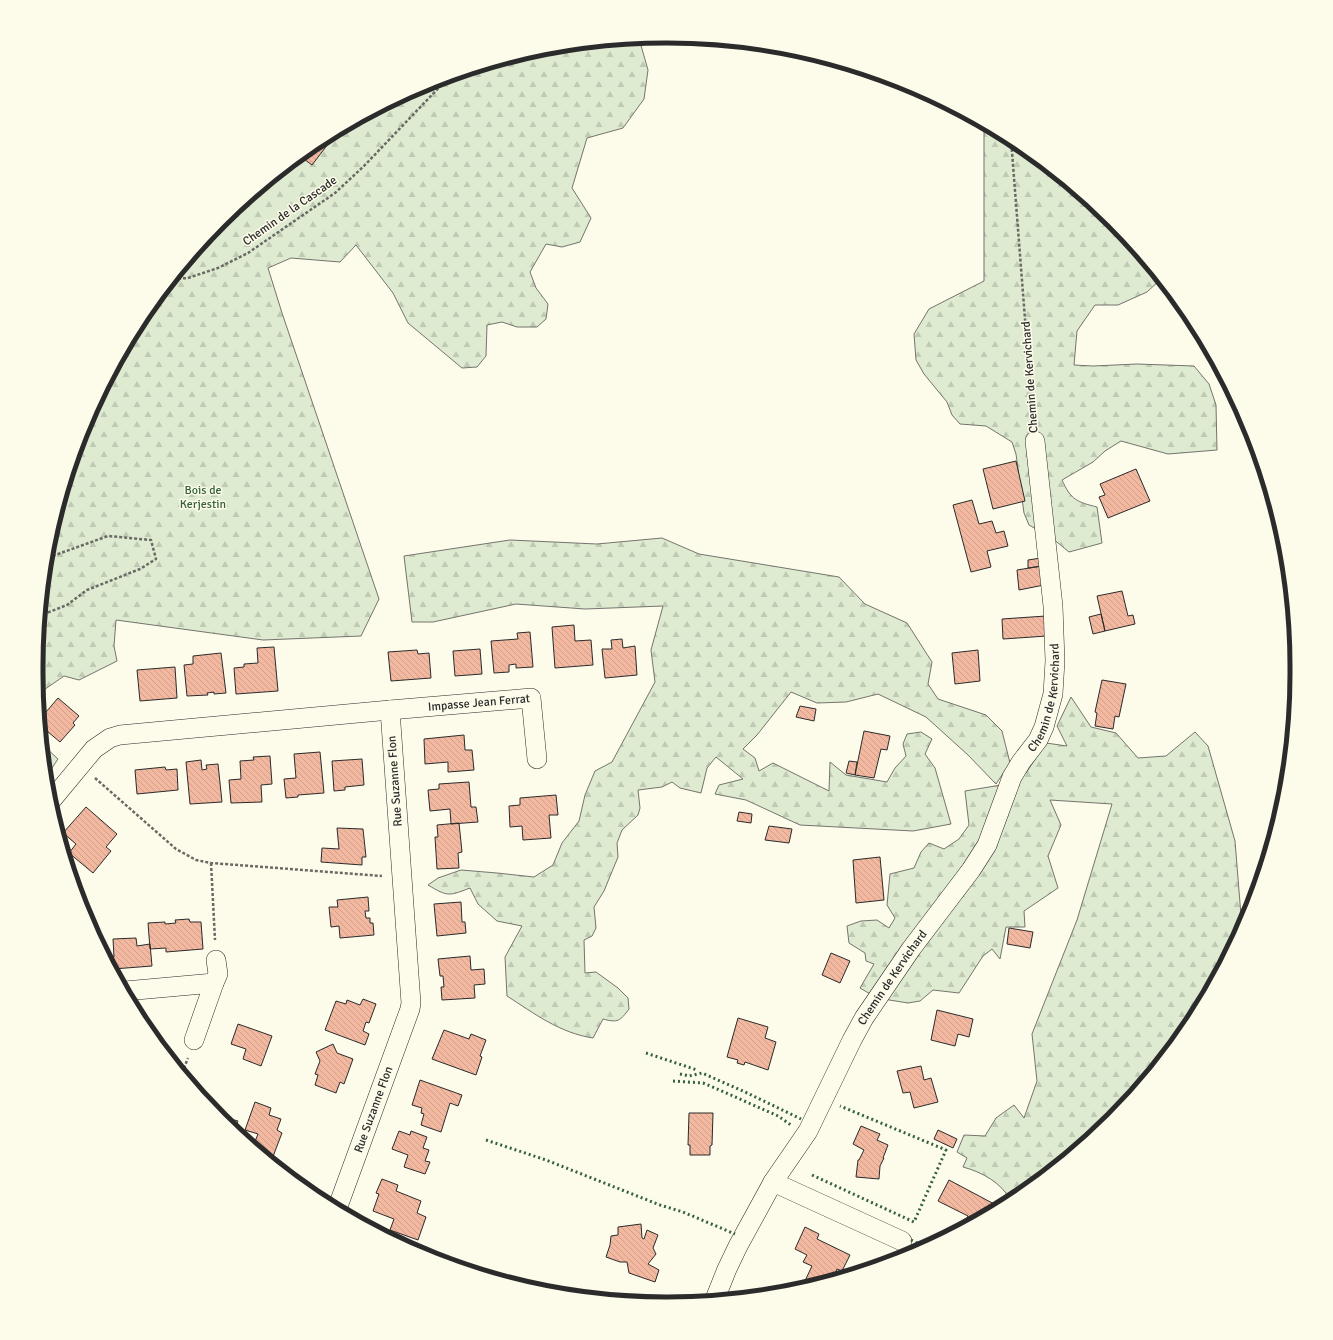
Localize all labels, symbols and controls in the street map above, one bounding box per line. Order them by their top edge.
street label: Chemin de la Cascade [240,173,340,249]
street label: Chemin de Kervichard [1019,321,1041,433]
park label: Bois de Kerjestin [180,483,226,512]
street label: Chemin de Kervichard [1024,643,1063,755]
street label: Impasse Jean Ferrat [427,691,530,714]
street label: Rue Suzanne Flon [384,735,406,827]
street label: Chemin de Kervichard [854,927,930,1028]
street label: Rue Suzanne Flon [351,1064,396,1155]

